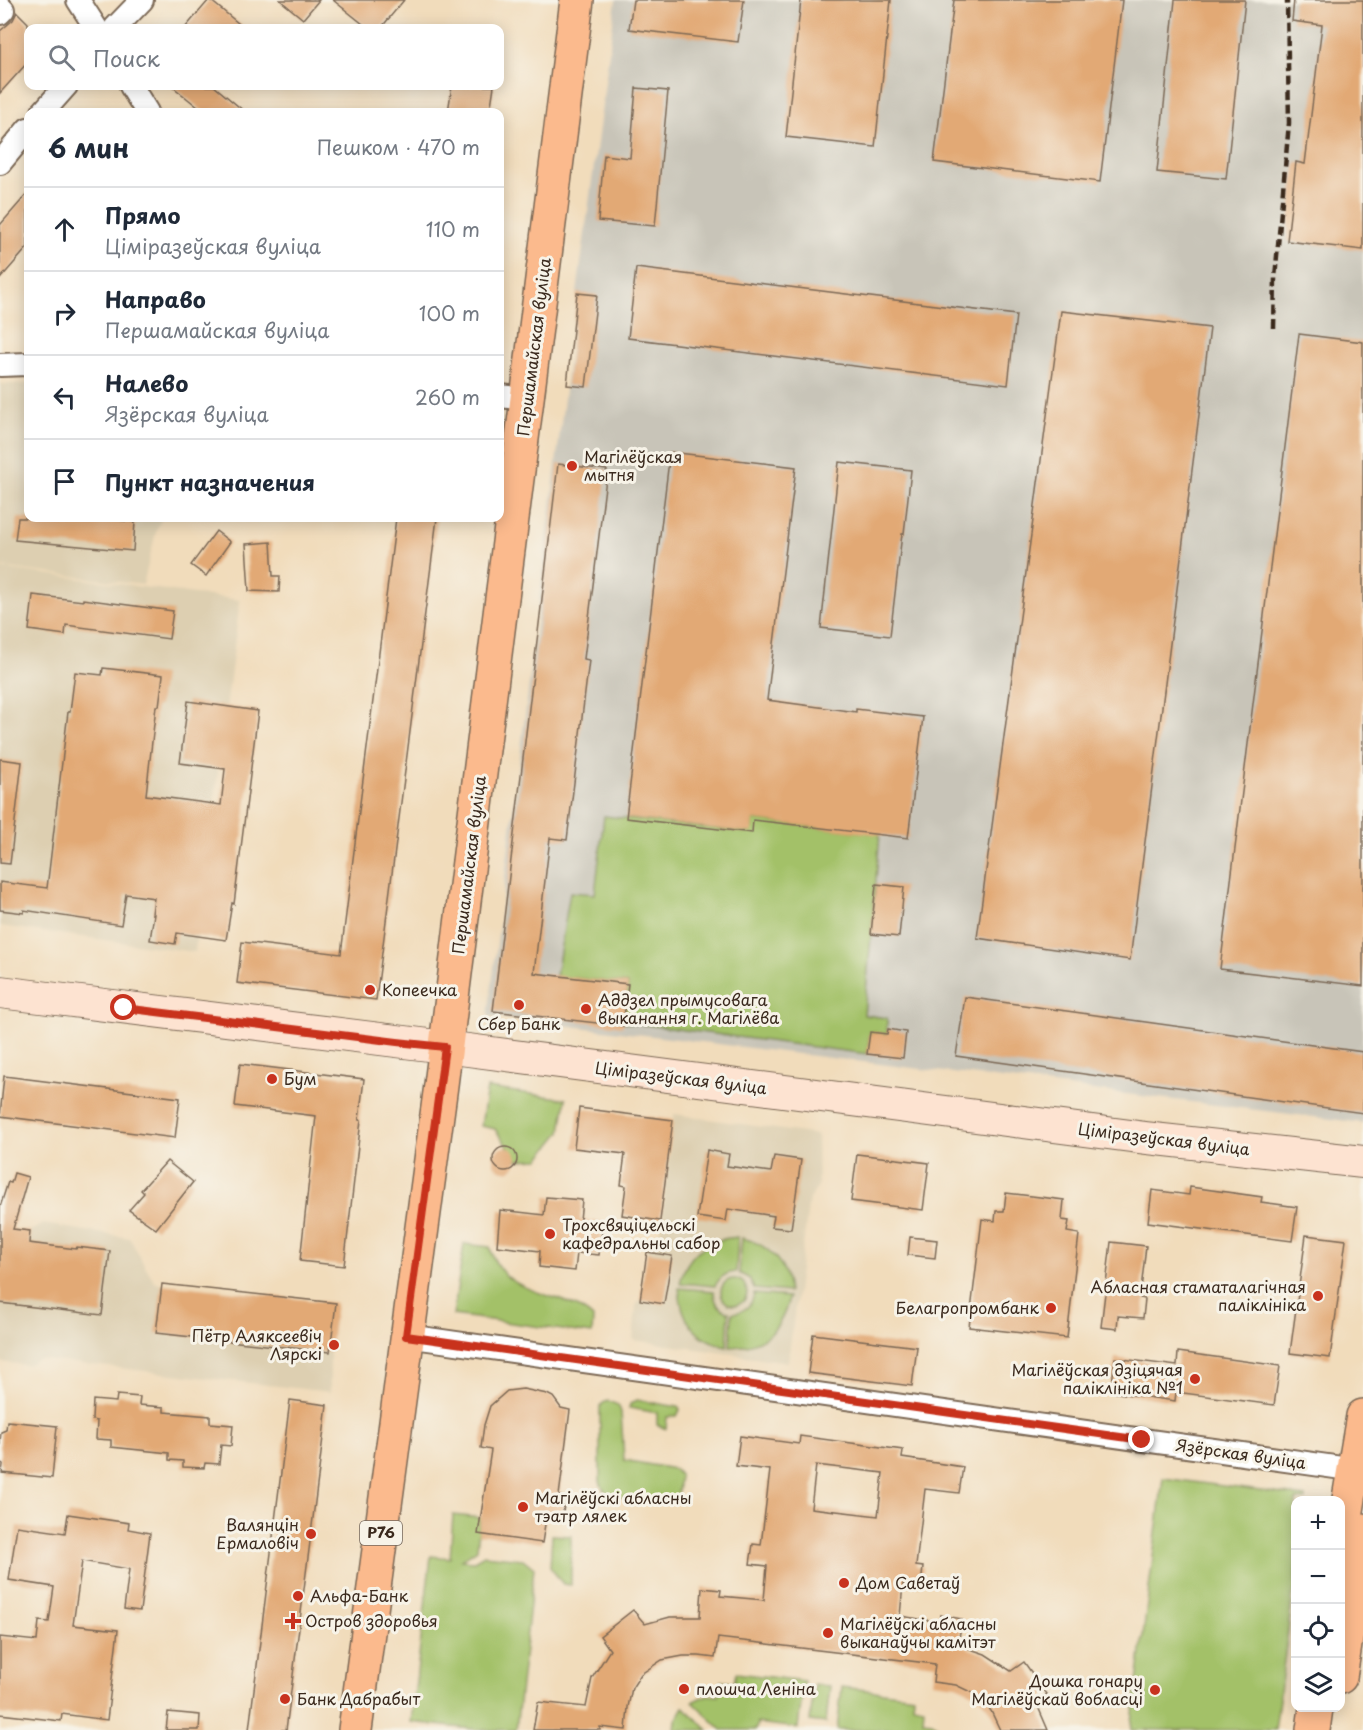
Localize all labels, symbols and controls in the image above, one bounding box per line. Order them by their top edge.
search box [24,24,504,90]
icon: search [45,41,78,74]
text: Поиск [93,41,160,74]
text: 6 мин [48,128,129,167]
text: Пешком · 470 m [317,132,480,162]
text: Прямо [105,198,180,231]
icon: ahead [48,213,81,246]
text: 110 m [426,214,480,244]
text: Ціміразеўская вуліца [105,231,321,261]
street label: Першамайская вуліца [510,256,556,437]
text: Направо [105,282,206,315]
icon: right [48,297,81,330]
text: 100 m [419,298,480,328]
text: Першамайская вуліца [105,315,329,345]
text: Налево [105,366,188,399]
icon: left [48,381,81,414]
text: 260 m [415,382,480,412]
text: Язёрская вуліца [105,399,269,429]
place label: Магілёўская мытня [584,444,682,486]
marker: Магілёўская мытня [565,459,579,473]
icon: arrive [48,465,81,498]
text: Пункт назначения [105,465,315,498]
street label: Першамайская вуліца [445,774,491,955]
place label: Копеечка [382,977,457,1001]
marker: Копеечка [363,983,377,997]
place label: Аддзел прымусовага выканання г. Магілёва [598,987,779,1029]
route start [110,994,136,1020]
marker: Сбер Банк [512,998,526,1012]
marker: Аддзел прымусовага выканання г. Магілёва [579,1002,593,1016]
place label: Сбер Банк [478,1011,561,1035]
street label: Ціміразеўская вуліца [594,1055,769,1099]
place label: Бум [284,1066,317,1090]
marker: Бум [265,1072,279,1086]
street label: Ціміразеўская вуліца [1077,1116,1252,1160]
place label: Трохсвяціцельскі кафедральны сабор [562,1212,720,1254]
marker: Трохсвяціцельскі кафедральны сабор [543,1227,557,1241]
place label: Абласная стаматалагічная паліклініка [1091,1274,1306,1316]
marker: Абласная стаматалагічная паліклініка [1311,1289,1325,1303]
place label: Белагропромбанк [896,1295,1039,1319]
marker: Белагропромбанк [1044,1301,1058,1315]
place label: Пётр Аляксеевіч Лярскі [192,1323,322,1365]
marker: Пётр Аляксеевіч Лярскі [327,1338,341,1352]
place label: Магілёўская дзіцячая паліклініка №1 [1012,1357,1183,1399]
marker: Магілёўская дзіцячая паліклініка №1 [1188,1372,1202,1386]
route end [1128,1426,1154,1452]
street label: Язёрская вуліца [1175,1432,1308,1474]
place label: Магілёўскі абласны тэатр лялек [535,1485,692,1527]
map controls [1291,1496,1345,1712]
button: + [1291,1496,1345,1550]
marker: Магілёўскі абласны тэатр лялек [516,1500,530,1514]
place label: Валянцін Ермаловіч [216,1512,299,1554]
road number: Р76 [360,1521,402,1545]
marker: Валянцін Ермаловіч [304,1527,318,1541]
button: − [1291,1550,1345,1604]
place label: Дом Саветаў [855,1570,960,1594]
marker: Дом Саветаў [837,1576,851,1590]
place label: Альфа-Банк [310,1583,409,1607]
marker: Альфа-Банк [291,1589,305,1603]
button: locate [1291,1604,1345,1658]
place label: Остров здоровья [305,1608,438,1632]
place label: Магілёўскі абласны выканаўчы камітэт [840,1611,997,1653]
marker: Остров здоровья [286,1614,300,1628]
marker: Магілёўскі абласны выканаўчы камітэт [821,1626,835,1640]
button: layers [1291,1658,1345,1712]
place label: Дошка гонару Магілёўскай вобласці [971,1668,1143,1710]
place label: плошча Леніна [696,1676,816,1700]
marker: плошча Леніна [677,1682,691,1696]
marker: Дошка гонару Магілёўскай вобласці [1148,1683,1162,1697]
place label: Банк Дабрабыт [297,1686,420,1710]
marker: Банк Дабрабыт [278,1692,292,1706]

